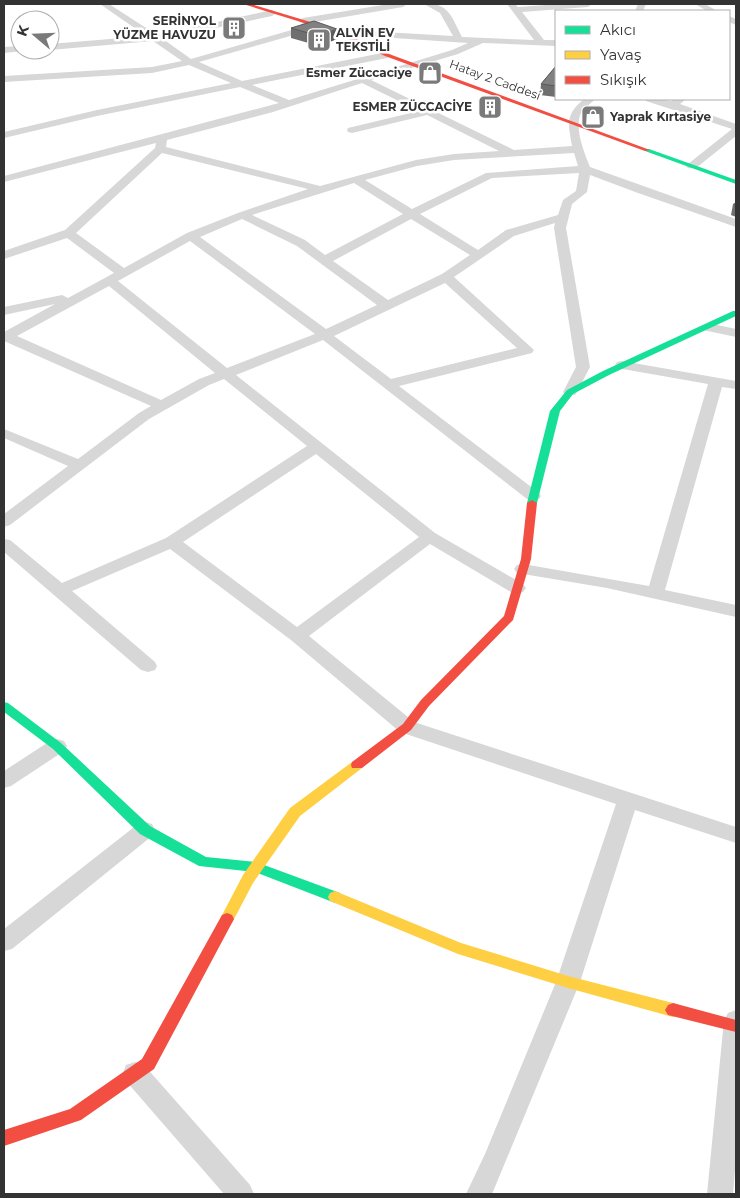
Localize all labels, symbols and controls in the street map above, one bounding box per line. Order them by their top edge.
north arrow [10,10,60,60]
legend [555,10,730,100]
place label: SERİNYOL YÜZME HAVUZU [112,13,217,42]
building icon: SERİNYOL YÜZME HAVUZU [221,15,247,41]
text: Akıcı [600,20,636,39]
text: K [13,22,33,39]
place label: ALVİN EV TEKSTİLİ [335,25,396,54]
building icon: ALVİN EV TEKSTİLİ [306,27,332,53]
text: Yavaş [600,45,641,64]
street label: Hatay 2 Caddesi [447,56,543,103]
shop icon: Esmer Züccaciye [417,60,443,86]
place label: Esmer Züccaciye [306,65,412,80]
text: Sıkışık [600,70,647,89]
building icon: ESMER ZÜCCACİYE [477,94,503,120]
place label: ESMER ZÜCCACİYE [353,99,472,114]
shop icon: Yaprak Kırtasiye [580,104,606,130]
place label: Yaprak Kırtasiye [609,109,711,124]

